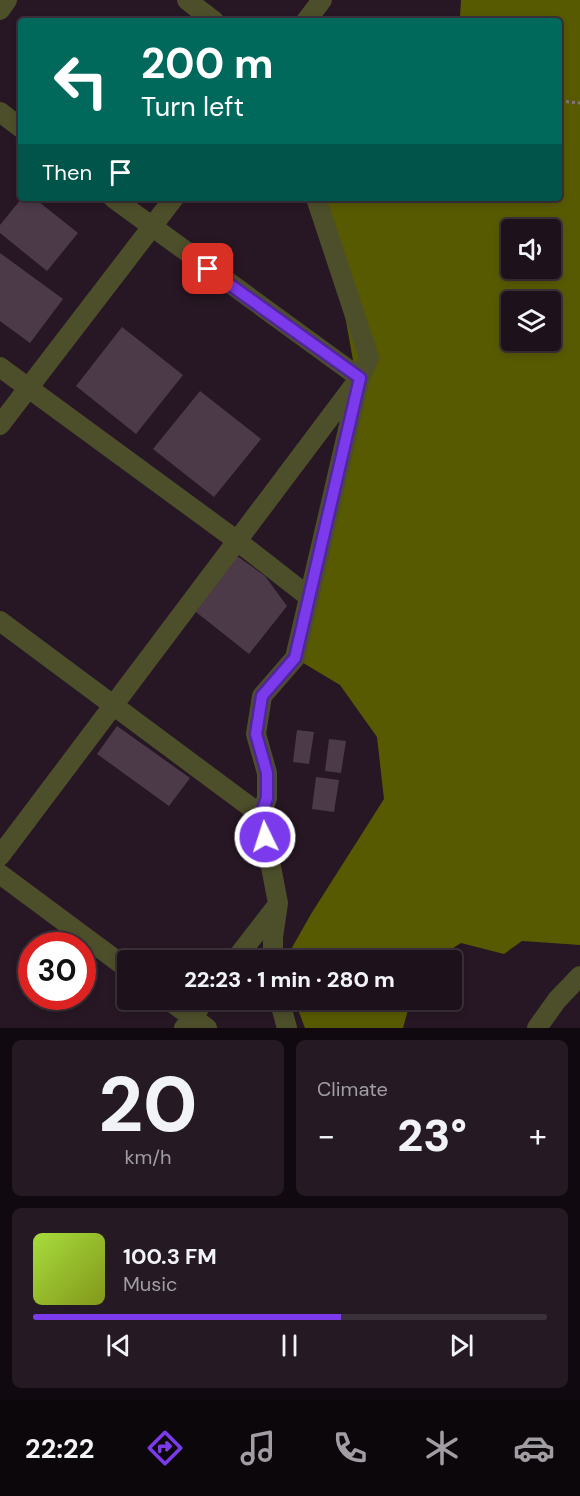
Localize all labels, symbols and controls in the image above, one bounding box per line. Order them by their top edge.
text: 200 m [141,36,274,91]
icon: left [42,42,120,120]
text: Turn left [141,89,244,124]
icon: arrive [104,156,137,189]
text: Then [42,158,92,187]
map controls [501,219,561,351]
button: sound [501,219,561,279]
pin [182,243,233,294]
icon: arrive [191,252,224,285]
button: layers [501,291,561,351]
position arrow [233,805,297,869]
speed limit sign: 30 [18,932,96,1010]
text: 22:23 · 1 min · 280 m [184,965,395,994]
text: 20 [98,1054,198,1155]
text: Climate [317,1076,388,1102]
text: 23° [397,1106,467,1165]
text: − [317,1114,335,1157]
text: + [529,1114,547,1157]
text: km/h [124,1144,172,1170]
text: 100.3 FM [123,1242,217,1271]
text: Music [123,1271,178,1297]
icon: previous [102,1329,135,1362]
icon: pause [273,1329,306,1362]
icon: next [445,1329,478,1362]
icon: directions [144,1427,186,1469]
icon: music [237,1427,279,1469]
icon: phone [329,1427,371,1469]
icon: climate [421,1427,463,1469]
icon: car [513,1427,555,1469]
text: 22:22 [25,1431,94,1466]

